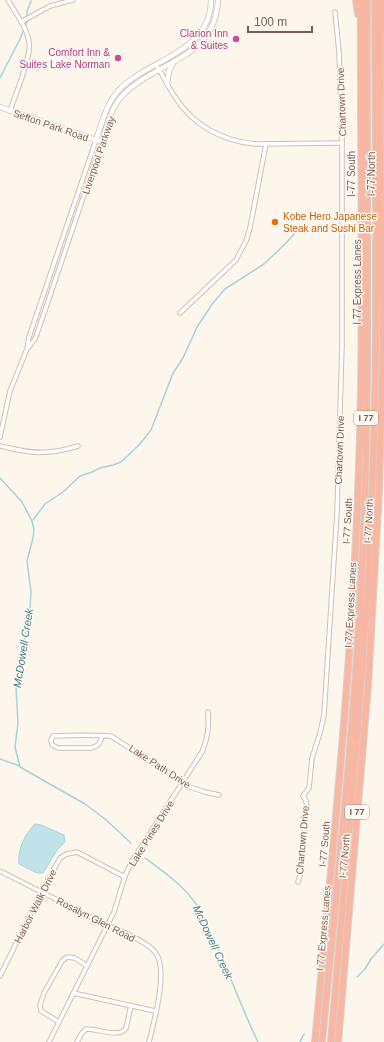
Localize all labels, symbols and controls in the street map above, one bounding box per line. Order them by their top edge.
scale bar [248,8,312,34]
text: 100 m [254,15,287,29]
place label: Clarion Inn & Suites [180,28,228,51]
marker: Clarion Inn & Suites [231,34,241,44]
place label: Comfort Inn & Suites Lake Norman [19,47,110,70]
marker: Comfort Inn & Suites Lake Norman [113,53,123,63]
street label: Chartown Drive [335,67,348,137]
street label: Sefton Park Road [12,107,90,144]
street label: Liverpool Parkway [80,115,117,196]
street label: I-77 South [346,151,357,197]
street label: I-77 North [366,152,377,196]
place label: Kobe Hero Japanese Steak and Sushi Bar [283,211,377,234]
marker: Kobe Hero Japanese Steak and Sushi Bar [270,217,280,227]
street label: I 77 Express Lanes [352,239,363,325]
road number: I 77 [354,411,378,425]
street label: Chartown Drive [333,415,346,485]
street label: I-77 South [341,498,354,544]
street label: I-77 North [362,499,375,544]
street label: I 77 Express Lanes [343,562,358,648]
water label: McDowell Creek [11,607,35,688]
street label: Lake Path Drive [127,742,193,791]
street label: Lake Pines Drive [127,798,176,868]
street label: Chartown Drive [294,805,311,875]
road number: I 77 [345,805,369,819]
street label: I-77 South [317,821,332,868]
street label: I-77 North [337,833,352,879]
street label: Harbor Walk Drive [12,867,59,945]
street label: I 77 Express Lanes [314,885,333,971]
street label: Rosalyn Glen Road [55,895,137,944]
water label: McDowell Creek [191,903,236,981]

